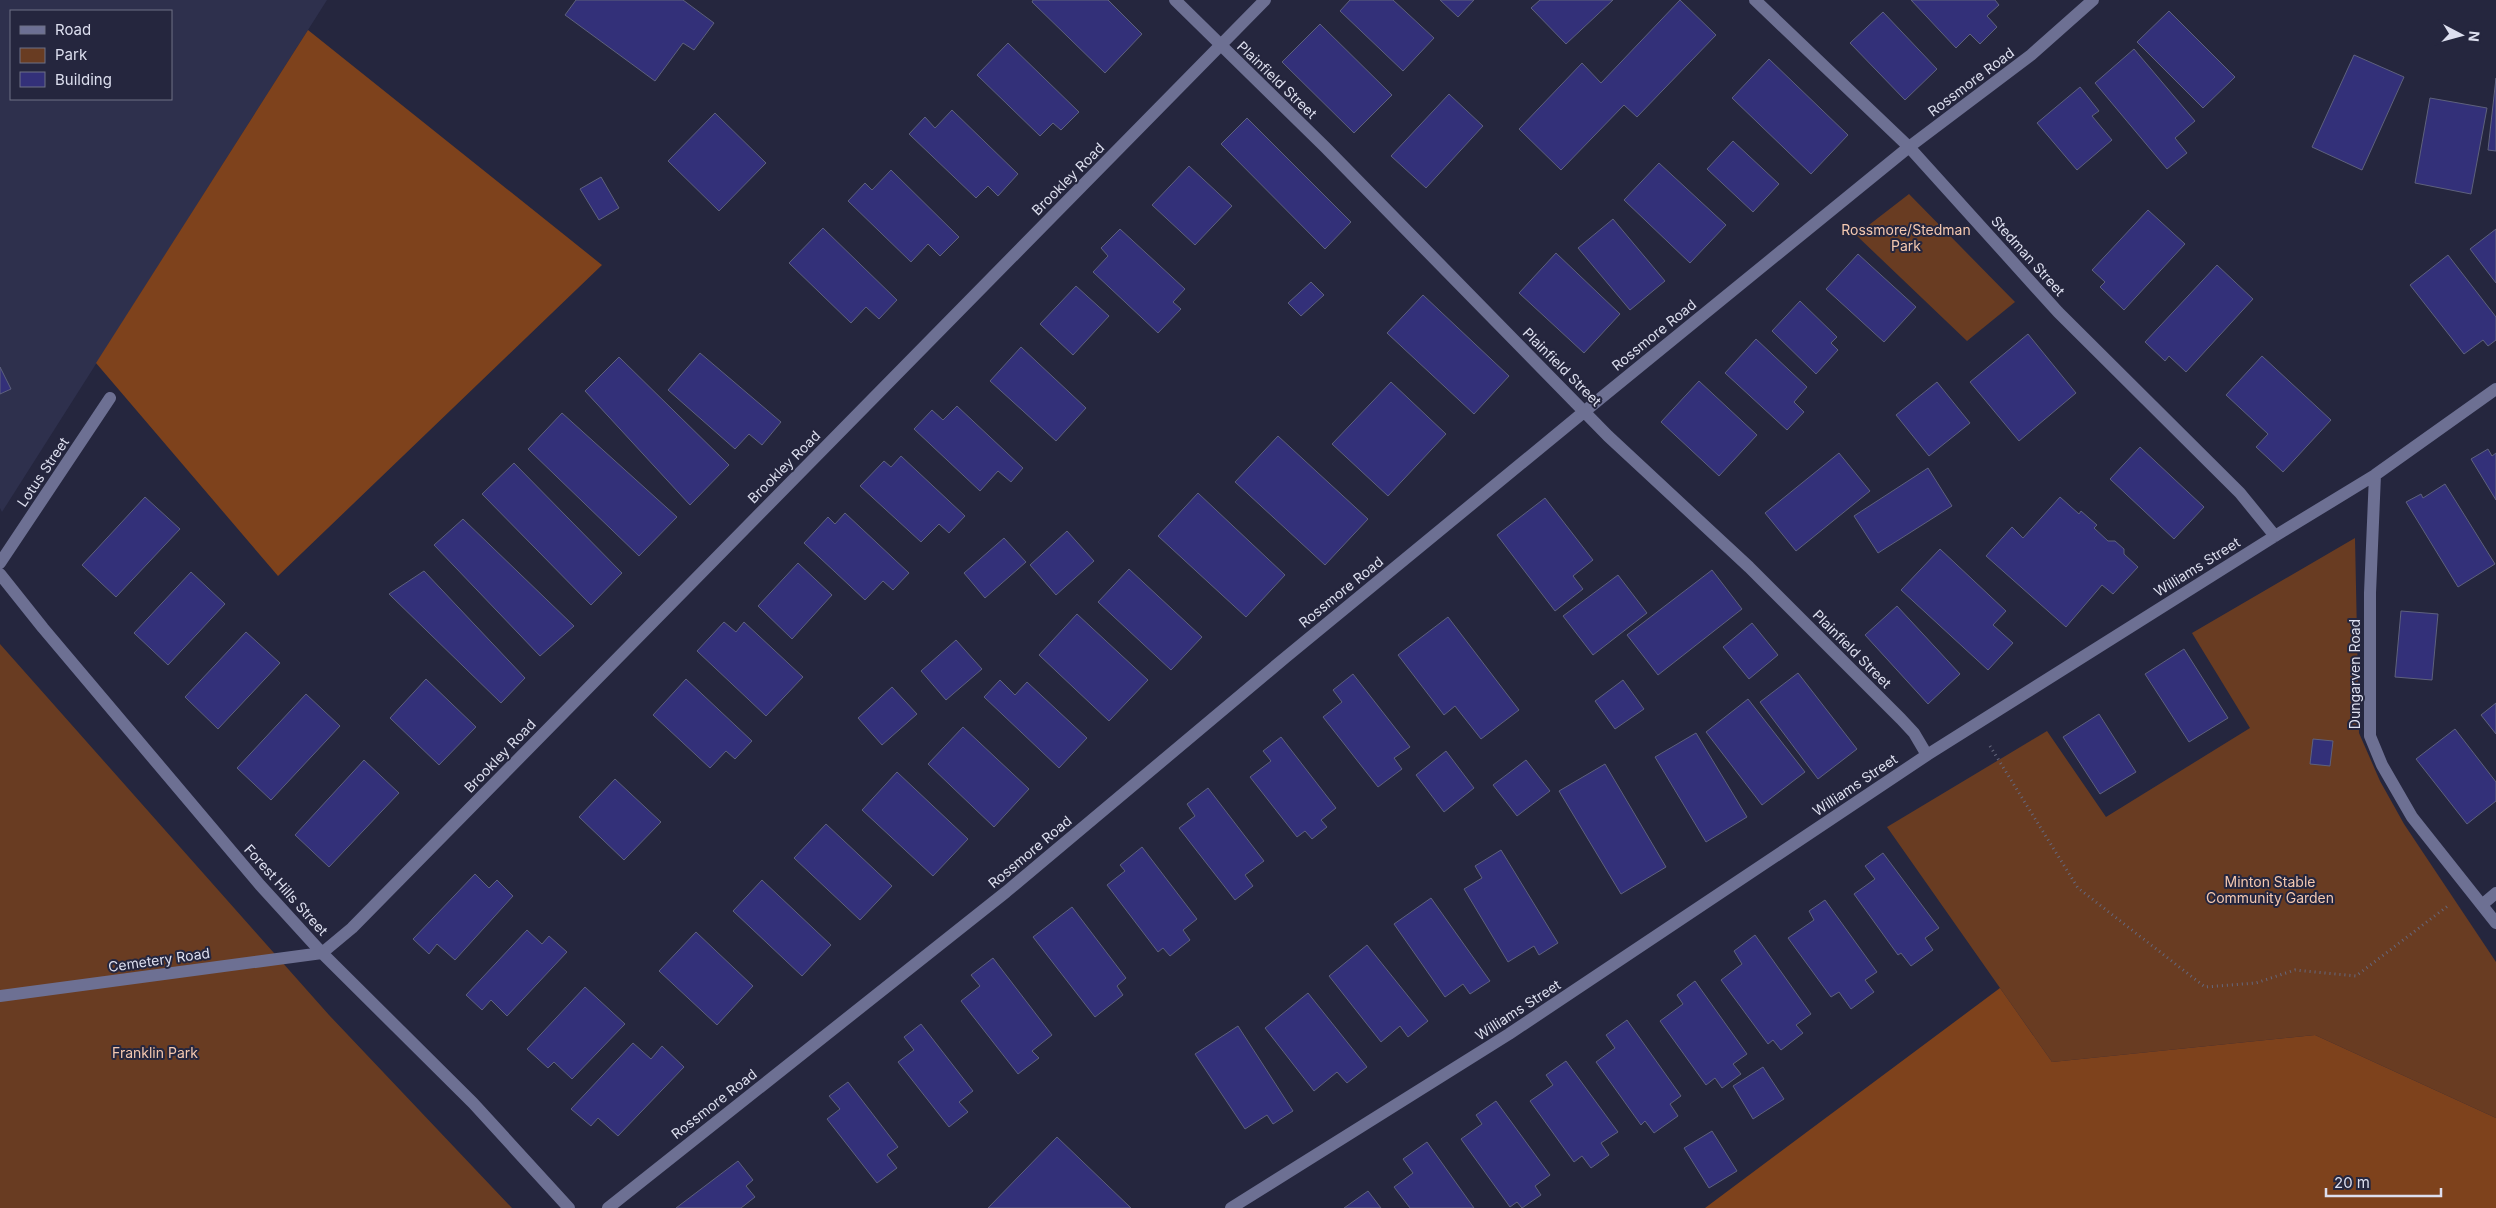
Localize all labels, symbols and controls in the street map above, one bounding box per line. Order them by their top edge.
legend [10,10,172,100]
north arrow [2436,10,2486,60]
text: Road [55,20,91,39]
text: N [2465,30,2483,43]
street label: Plainfield Street [1234,37,1321,122]
street label: Rossmore Road [1924,44,2017,120]
text: Park [55,45,88,64]
text: Building [55,70,112,89]
street label: Brookley Road [1028,139,1107,218]
street label: Stedman Street [1988,212,2069,300]
park label: Rossmore/Stedman Park [1841,221,1971,254]
street label: Rossmore Road [1608,295,1699,374]
street label: Plainfield Street [1520,324,1605,410]
street label: Brookley Road [744,427,823,506]
street label: Lotus Street [13,433,72,510]
street label: Williams Street [2151,533,2243,600]
street label: Rossmore Road [1295,552,1386,631]
street label: Plainfield Street [1810,606,1895,692]
street label: Dungarven Road [2346,619,2363,729]
street label: Brookley Road [460,715,539,796]
street label: Williams Street [1809,750,1901,819]
street label: Rossmore Road [985,812,1075,891]
street label: Forest Hills Street [241,841,332,939]
park label: Minton Stable Community Garden [2206,873,2334,906]
street label: Cemetery Road [107,944,211,975]
street label: Williams Street [1472,975,1564,1043]
park label: Franklin Park [112,1044,198,1061]
street label: Rossmore Road [668,1065,760,1142]
scale bar [2326,1166,2441,1198]
text: 20 m [2334,1173,2370,1192]

